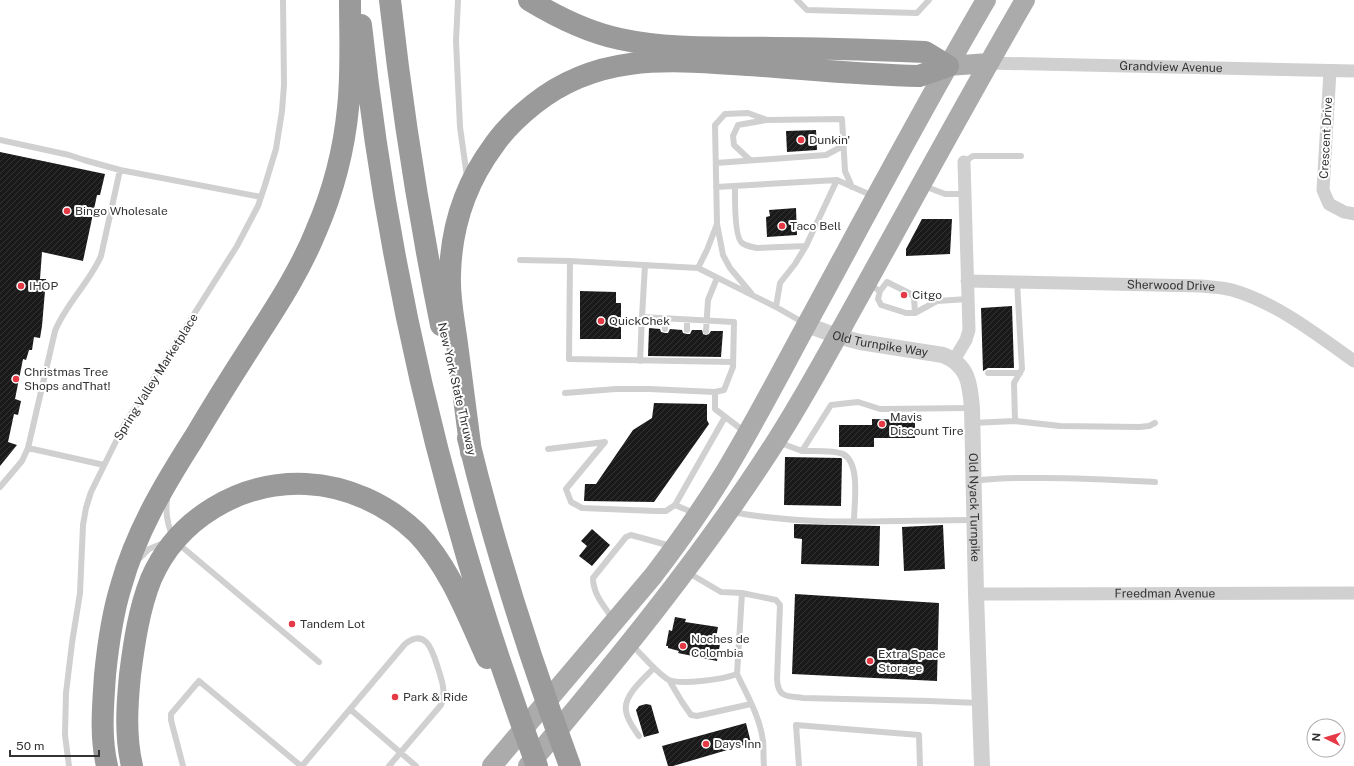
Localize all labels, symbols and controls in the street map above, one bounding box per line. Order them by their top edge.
street label: Grandview Avenue [1119,59,1223,75]
street label: Crescent Drive [1317,97,1335,179]
place label: Dunkin' [809,133,850,147]
marker: Dunkin' [796,135,806,145]
place label: Bingo Wholesale [75,204,168,218]
marker: Bingo Wholesale [62,206,72,216]
place label: Taco Bell [790,219,841,233]
marker: Taco Bell [777,221,787,231]
street label: Sherwood Drive [1127,277,1216,294]
place label: IHOP [29,279,58,293]
marker: IHOP [16,281,26,291]
place label: Citgo [912,288,942,302]
marker: Citgo [899,290,909,300]
street label: Spring Valley Marketplace [111,311,201,443]
place label: QuickChek [609,314,670,328]
marker: QuickChek [596,316,606,326]
street label: New York State Thruway [435,321,479,458]
street label: Old Turnpike Way [830,328,930,360]
place label: Christmas Tree Shops andThat! [24,365,111,393]
marker: Christmas Tree Shops andThat! [11,374,21,384]
place label: Mavis Discount Tire [890,410,964,438]
marker: Mavis Discount Tire [877,419,887,429]
street label: Old Nyack Turnpike [966,453,982,562]
street label: Freedman Avenue [1115,586,1216,601]
place label: Tandem Lot [300,617,365,631]
marker: Tandem Lot [287,619,297,629]
place label: Noches de Colombia [691,632,750,660]
marker: Noches de Colombia [678,641,688,651]
place label: Extra Space Storage [878,647,946,675]
marker: Extra Space Storage [865,656,875,666]
place label: Park & Ride [403,690,468,704]
marker: Park & Ride [390,692,400,702]
north arrow [1306,718,1346,758]
scale bar [10,732,99,758]
text: N [1310,732,1322,742]
place label: Days Inn [714,737,761,751]
text: 50 m [16,739,44,753]
marker: Days Inn [701,739,711,749]

